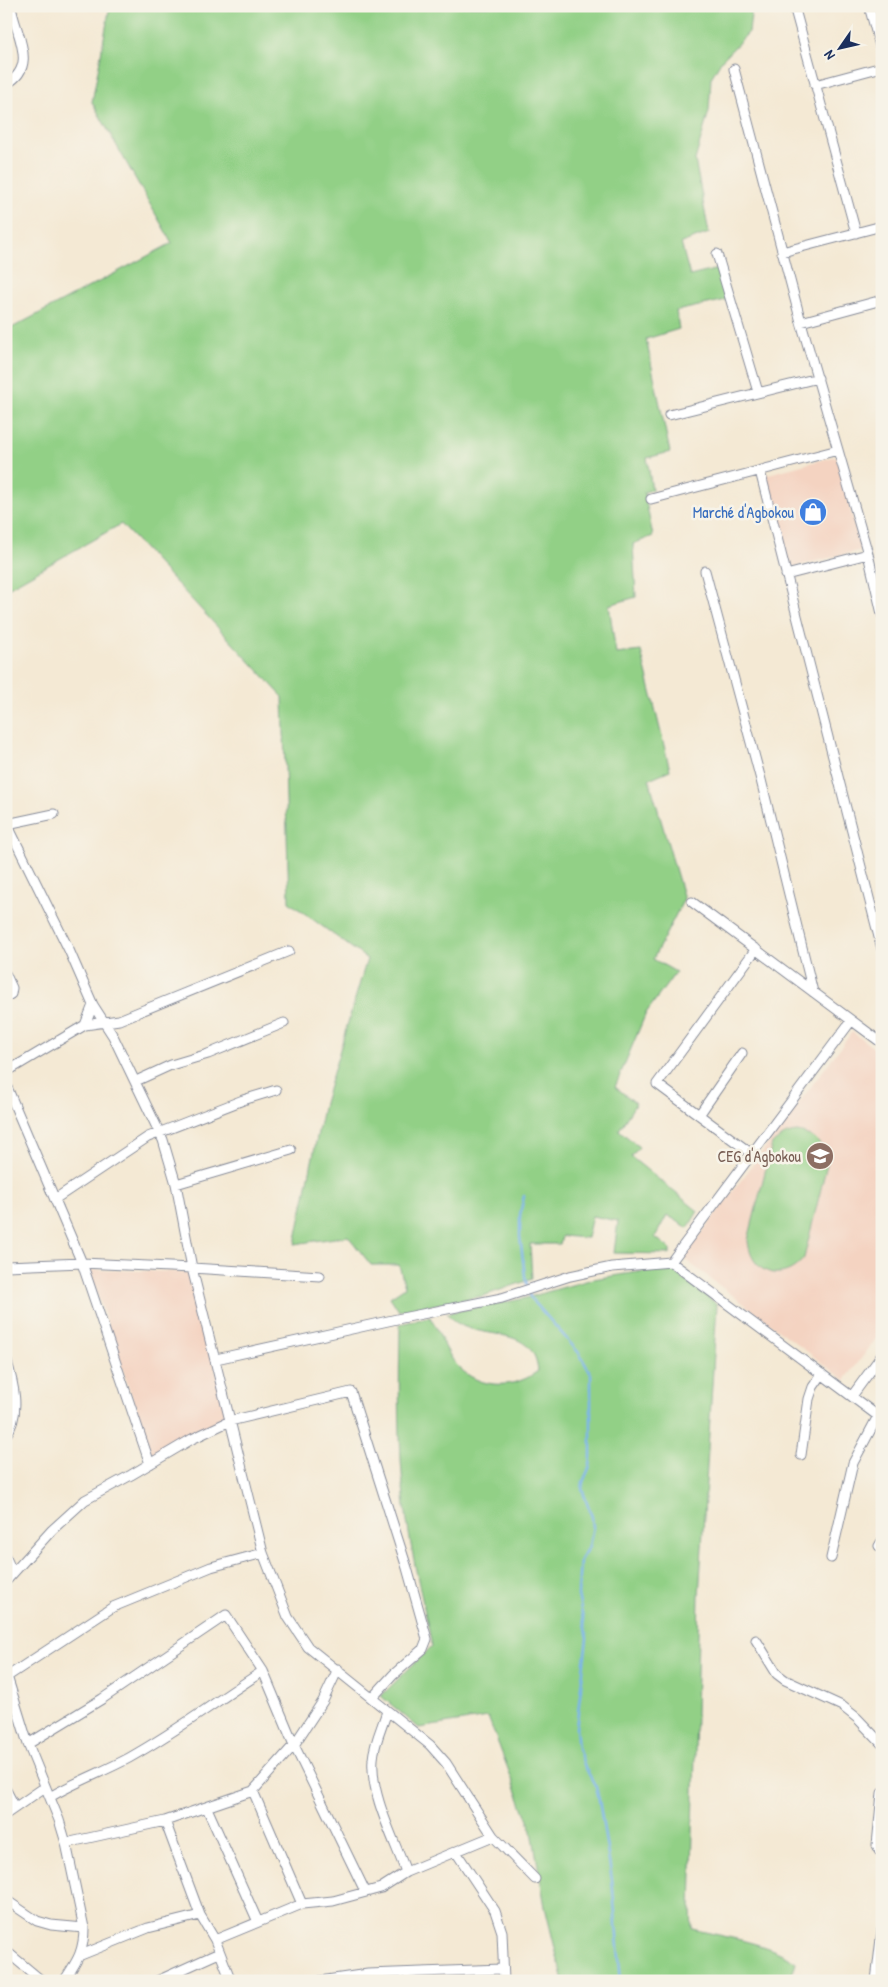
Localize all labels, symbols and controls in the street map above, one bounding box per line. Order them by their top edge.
north arrow [816,22,866,72]
text: N [819,47,839,64]
shop icon: Marché d'Agbokou [798,497,828,527]
place label: Marché d'Agbokou [693,501,795,523]
school or university icon: CEG d'Agbokou [805,1141,835,1171]
place label: CEG d'Agbokou [717,1145,802,1167]

